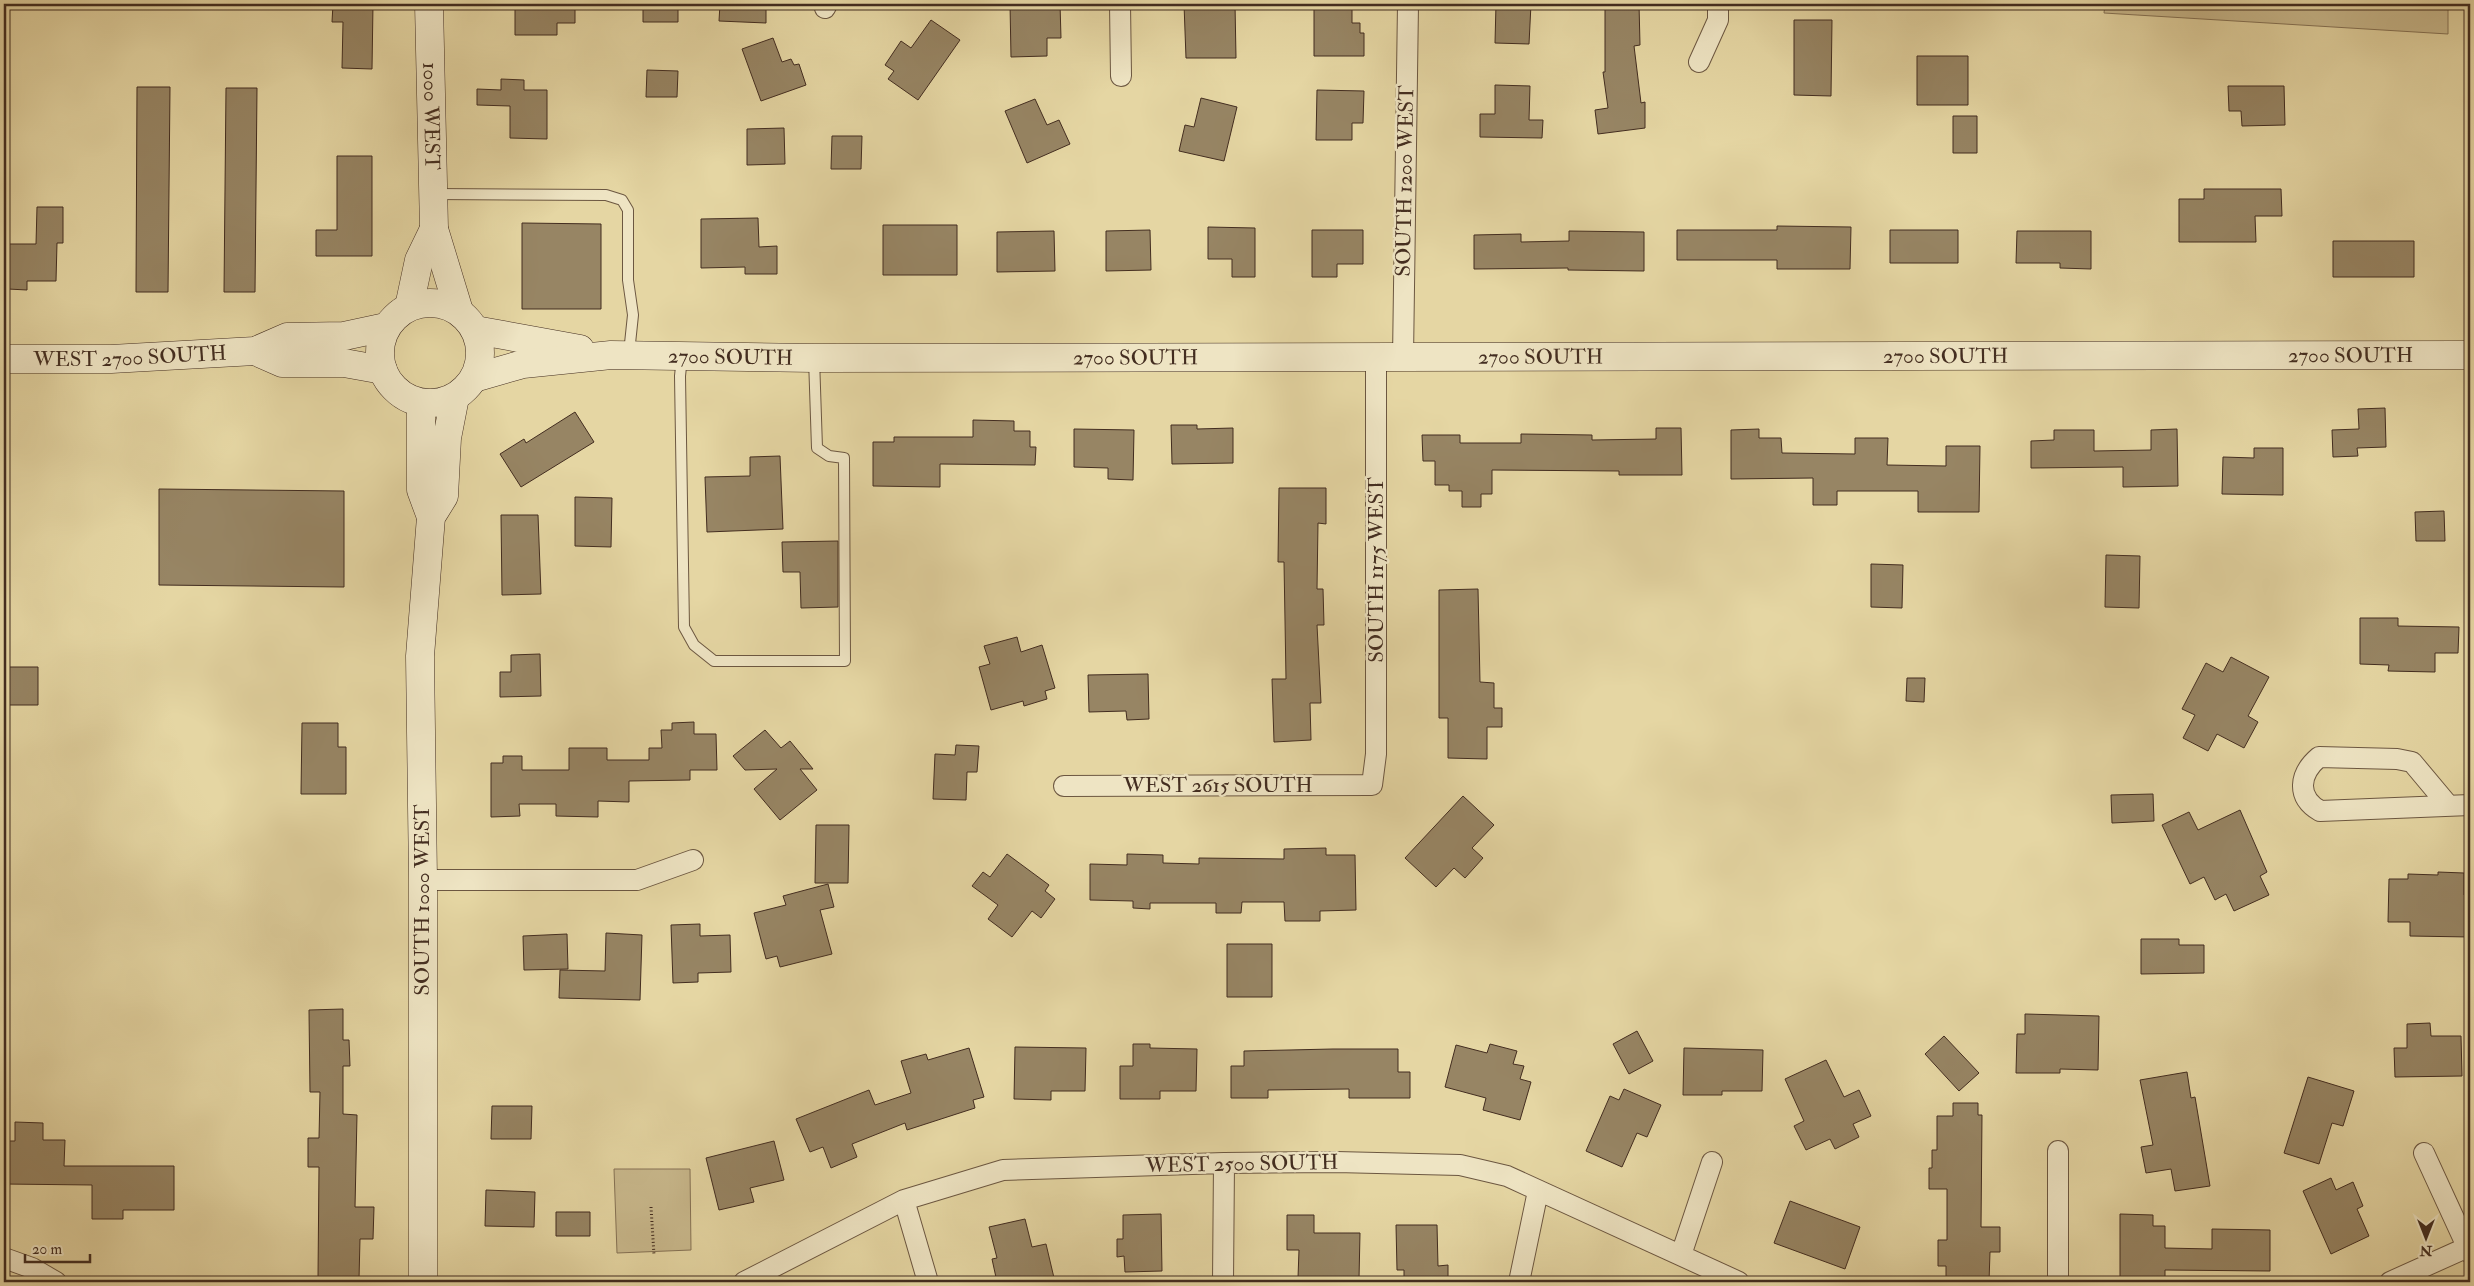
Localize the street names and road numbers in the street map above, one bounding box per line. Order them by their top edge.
street label: 1000 WEST [417,62,446,171]
street label: SOUTH 1200 WEST [1390,85,1420,277]
street label: WEST 2700 SOUTH [32,339,227,373]
street label: 2700 SOUTH [668,342,793,371]
street label: 2700 SOUTH [1883,342,2008,370]
street label: 2700 SOUTH [2288,342,2413,369]
street label: 2700 SOUTH [1478,343,1603,370]
street label: 2700 SOUTH [1073,344,1198,371]
street label: SOUTH 1175 WEST [1363,477,1390,663]
street label: WEST 2615 SOUTH [1122,772,1313,799]
street label: SOUTH 1000 WEST [409,804,436,996]
street label: WEST 2500 SOUTH [1144,1149,1339,1179]

